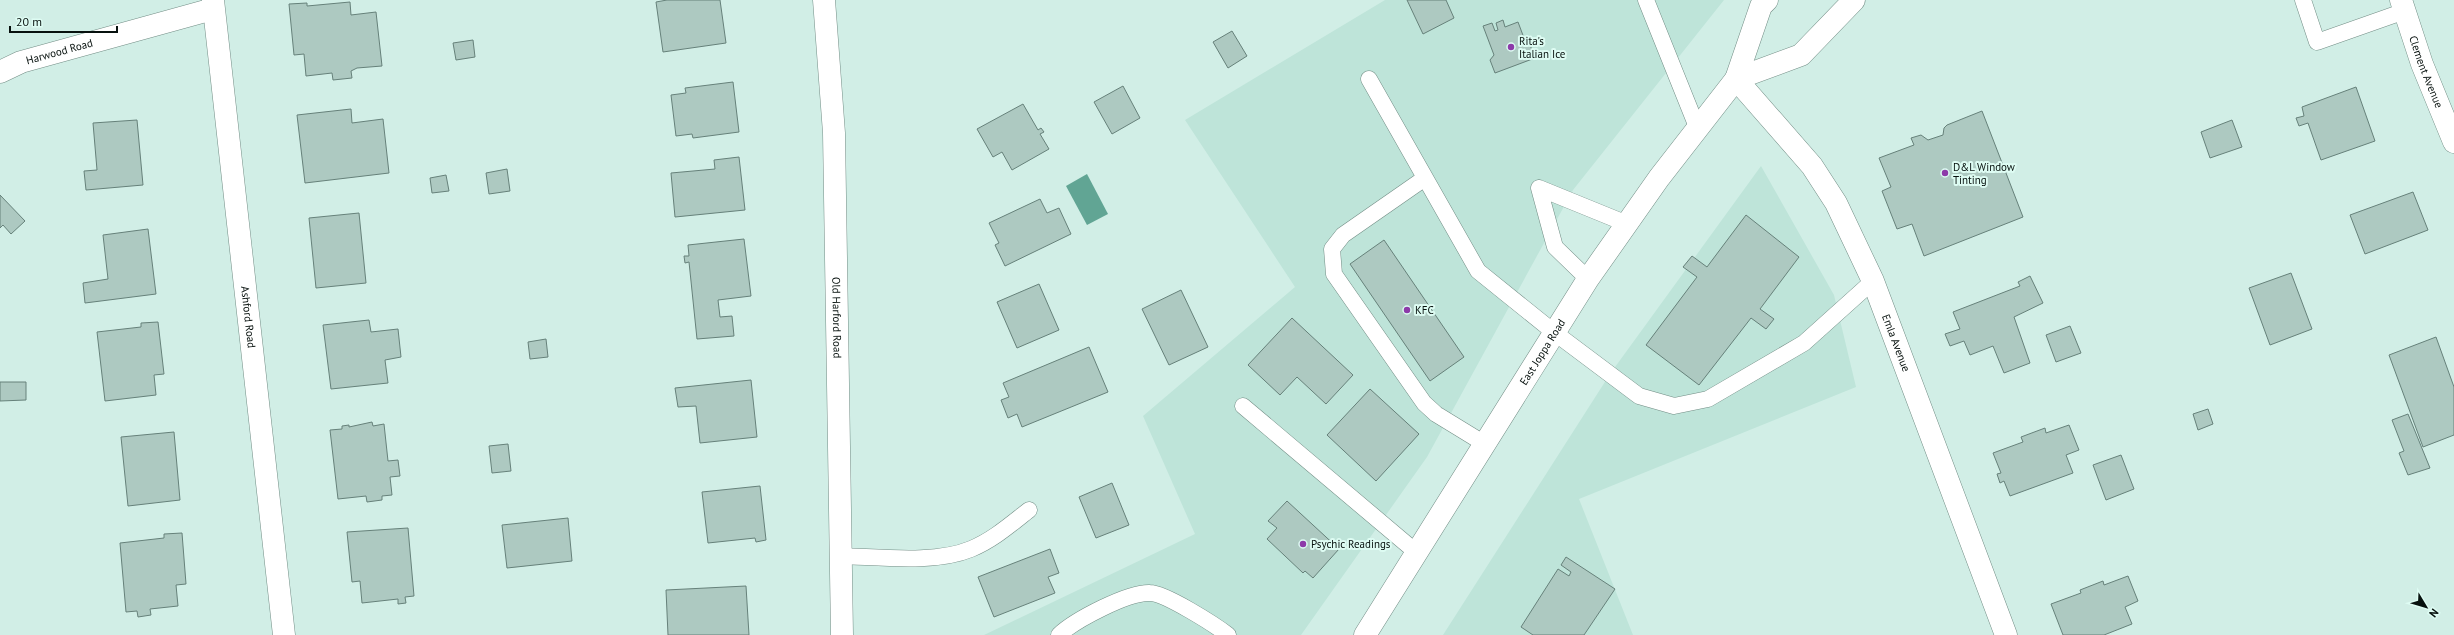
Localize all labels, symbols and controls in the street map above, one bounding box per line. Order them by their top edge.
scale bar [10,8,117,34]
text: 20 m [16,14,42,29]
place label: Rita's Italian Ice [1519,34,1566,61]
street label: Clement Avenue [2406,34,2446,110]
street label: Harwood Road [24,36,94,67]
marker: Rita's Italian Ice [1506,42,1516,52]
place label: D&L Window Tinting [1953,160,2015,187]
marker: D&L Window Tinting [1940,168,1950,178]
street label: Old Harford Road [829,277,845,359]
street label: Ashford Road [238,285,259,349]
place label: KFC [1415,303,1434,317]
marker: KFC [1402,305,1412,315]
street label: Emla Avenue [1879,312,1914,374]
street label: East Joppa Road [1516,316,1568,388]
place label: Psychic Readings [1311,537,1391,551]
marker: Psychic Readings [1298,539,1308,549]
north arrow [2406,587,2446,627]
text: N [2426,606,2442,620]

